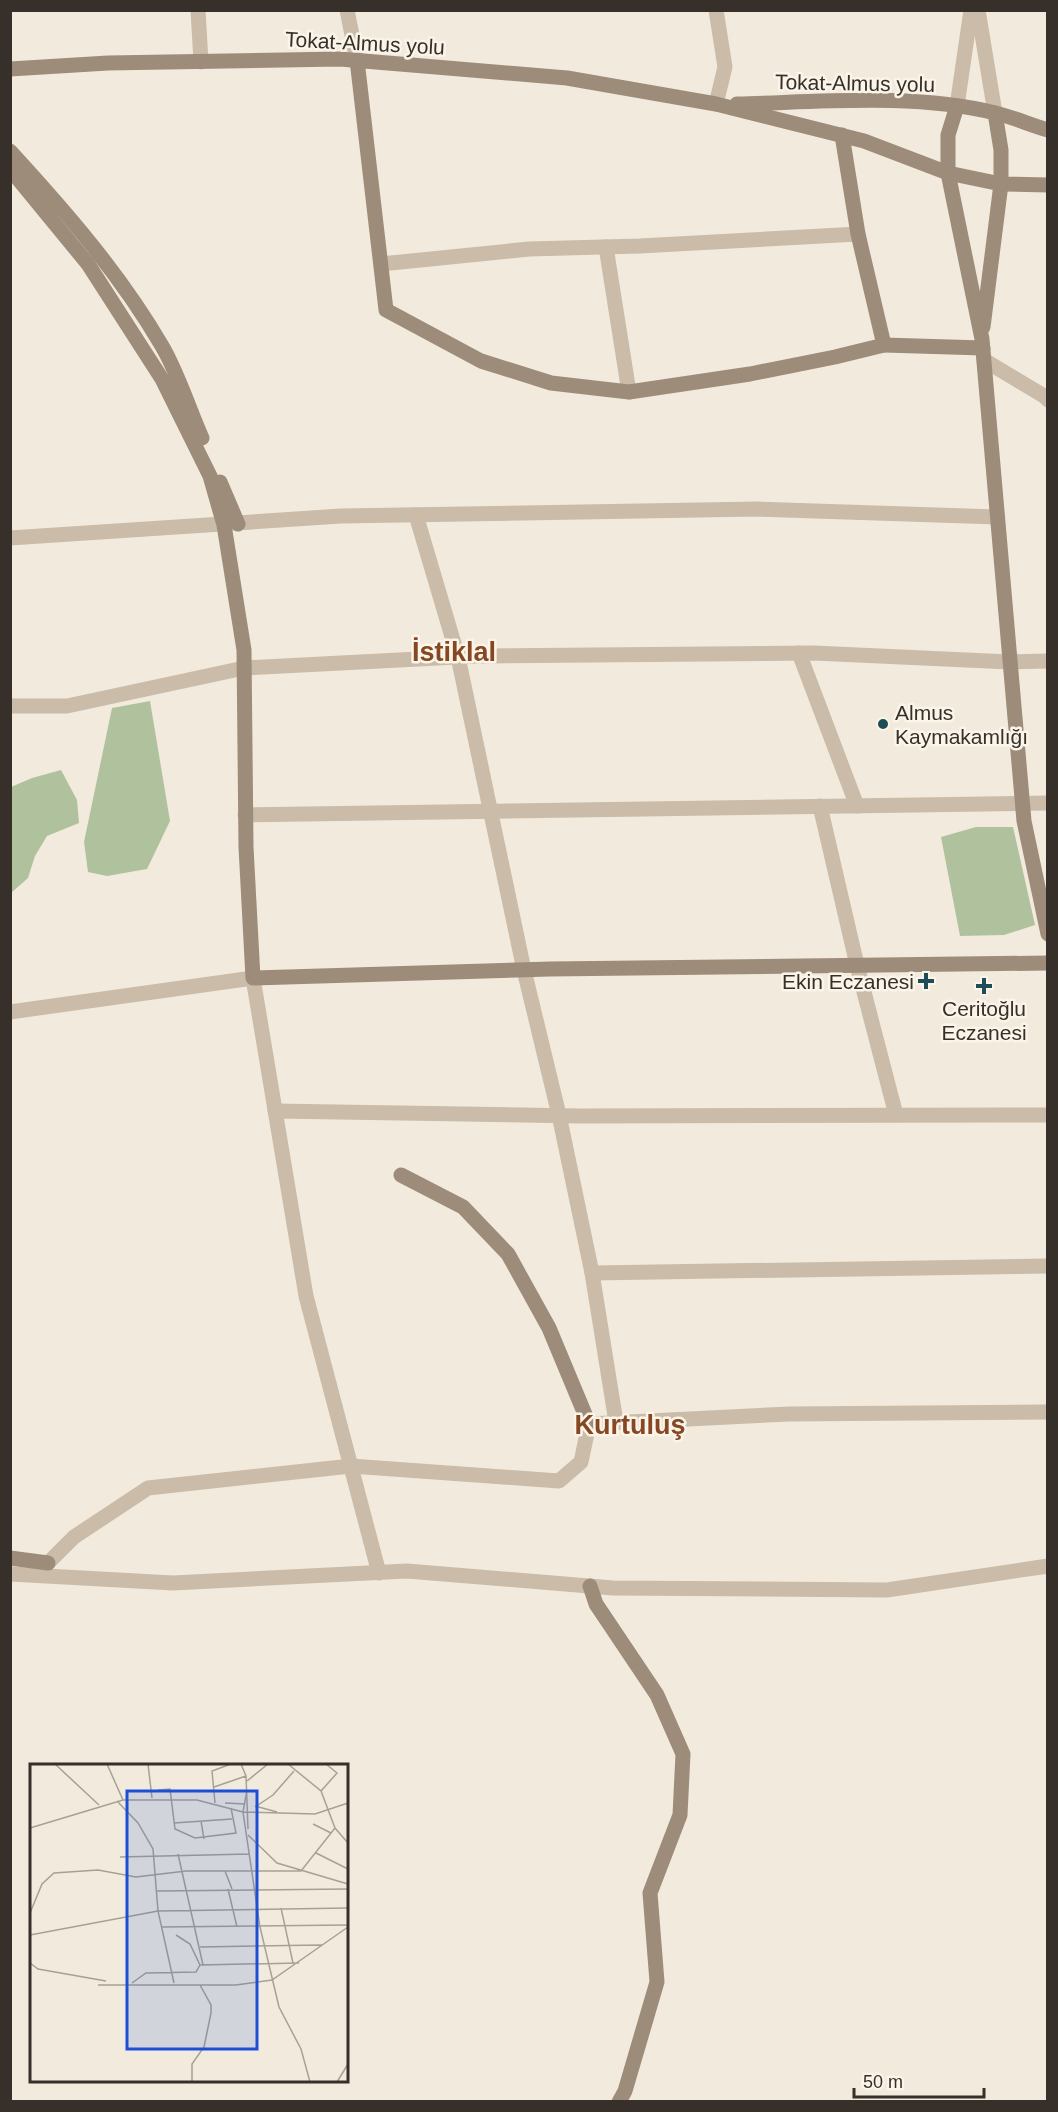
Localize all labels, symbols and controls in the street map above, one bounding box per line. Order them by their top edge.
street label: Tokat-Almus yolu [285,27,445,59]
street label: Tokat-Almus yolu [775,70,935,96]
district label: İstiklal [412,637,496,667]
place label: Almus Kaymakamlığı [895,701,1028,748]
marker: Almus Kaymakamlığı [876,717,890,731]
place label: Ekin Eczanesi [782,970,914,993]
marker: Ekin Eczanesi [919,974,933,988]
marker: Ceritoğlu Eczanesi [977,979,991,993]
place label: Ceritoğlu Eczanesi [941,997,1027,1044]
district label: Kurtuluş [575,1410,686,1440]
inset map [30,1764,348,2082]
scale bar [854,2061,984,2099]
text: 50 m [863,2072,903,2092]

